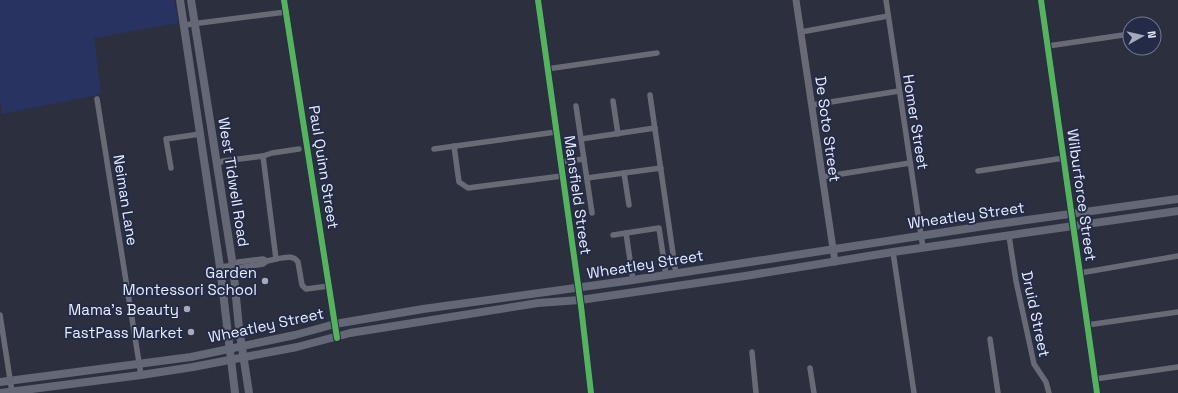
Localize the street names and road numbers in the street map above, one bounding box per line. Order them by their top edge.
street label: Homer Street [899,73,933,171]
street label: De Soto Street [811,75,845,183]
street label: Paul Quinn Street [305,104,343,230]
street label: West Tidwell Road [214,116,254,248]
street label: Wilburforce Street [1063,128,1101,262]
street label: Mansfield Street [560,134,596,256]
street label: Neiman Lane [109,153,143,247]
street label: Wheatley Street [906,197,1026,233]
street label: Wheatley Street [585,245,705,283]
street label: Druid Street [1018,269,1054,359]
street label: Wheatley Street [206,303,326,347]

